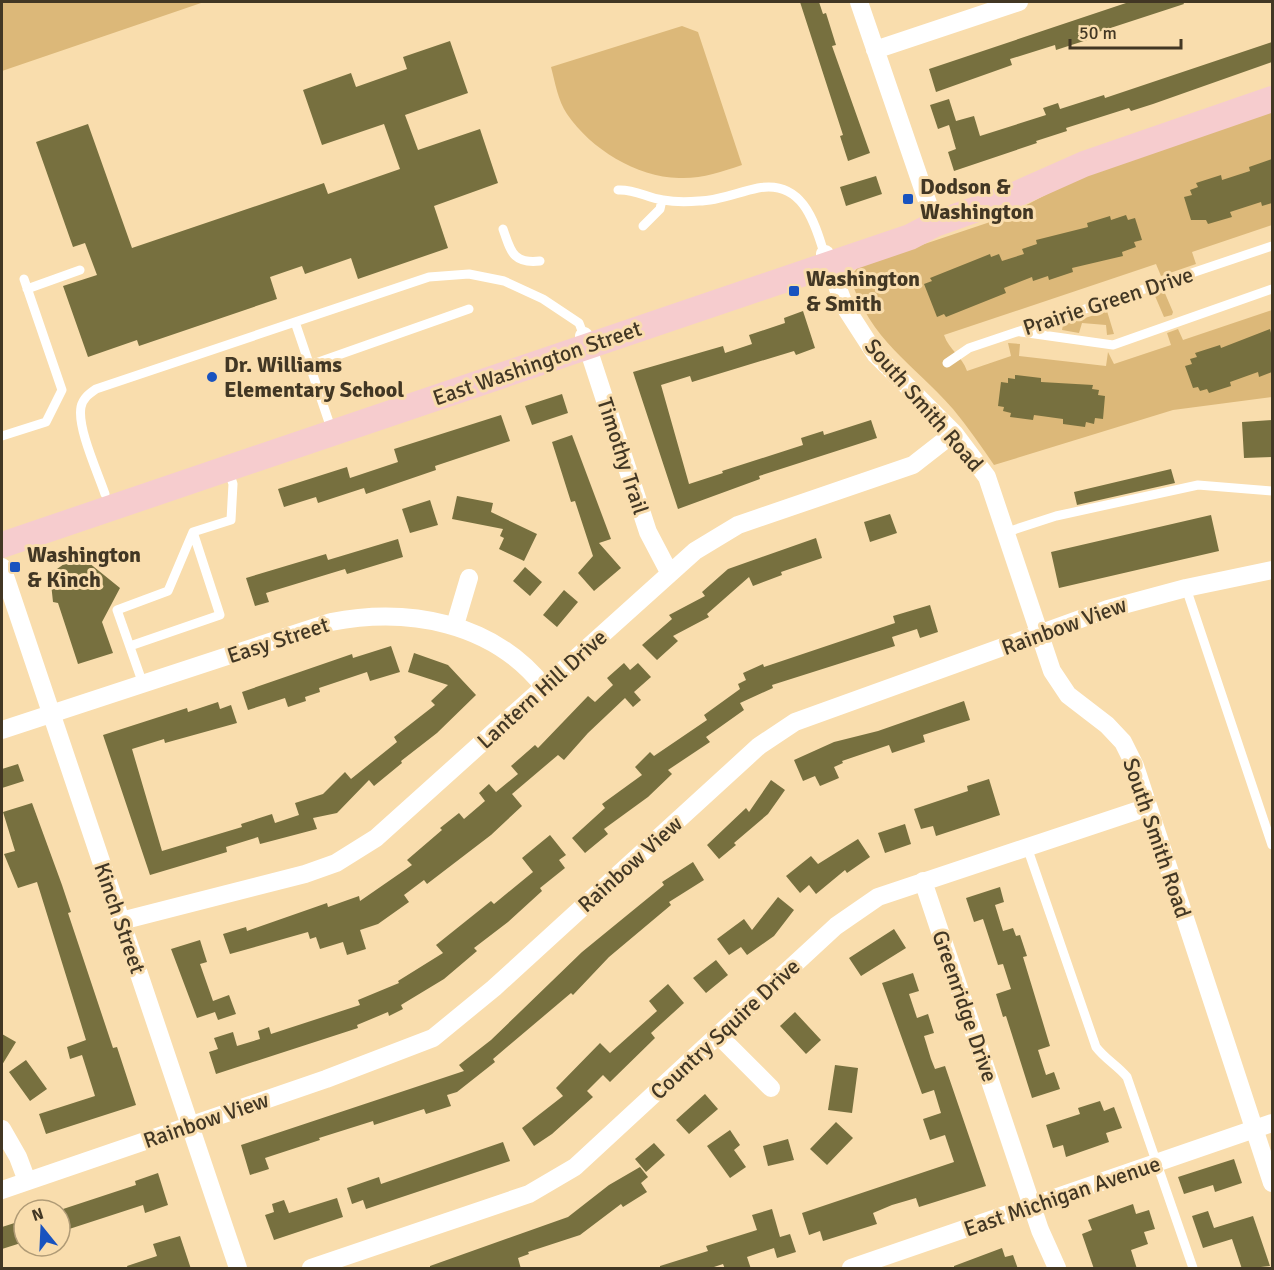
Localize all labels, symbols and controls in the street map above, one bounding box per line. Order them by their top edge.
scale bar [1070,12,1181,50]
text: 50 m [1079,22,1117,44]
place label: Dodson & Washington [920,173,1034,225]
marker: Dodson & Washington [901,192,915,206]
street label: Prairie Green Drive [1019,261,1197,341]
place label: Washington & Smith [806,265,920,317]
marker: Washington & Smith [787,284,801,298]
street label: East Washington Street [429,314,645,411]
street label: South Smith Road [859,333,989,477]
place label: Dr. Williams Elementary School [224,351,404,403]
marker: Dr. Williams Elementary School [205,370,219,384]
street label: Timothy Trail [591,394,655,518]
place label: Washington & Kinch [27,541,141,593]
marker: Washington & Kinch [8,560,22,574]
street label: Rainbow View [998,591,1130,661]
street label: Easy Street [224,611,333,669]
street label: Lantern Hill Drive [472,624,612,754]
street label: South Smith Road [1117,754,1197,922]
street label: Rainbow View [572,810,688,918]
street label: Kinch Street [88,859,152,977]
street label: Greenridge Drive [926,927,1004,1085]
street label: Country Squire Drive [645,953,805,1105]
street label: Rainbow View [140,1086,272,1154]
street label: East Michigan Avenue [960,1150,1164,1242]
north arrow [12,1198,72,1258]
text: N [29,1203,46,1226]

